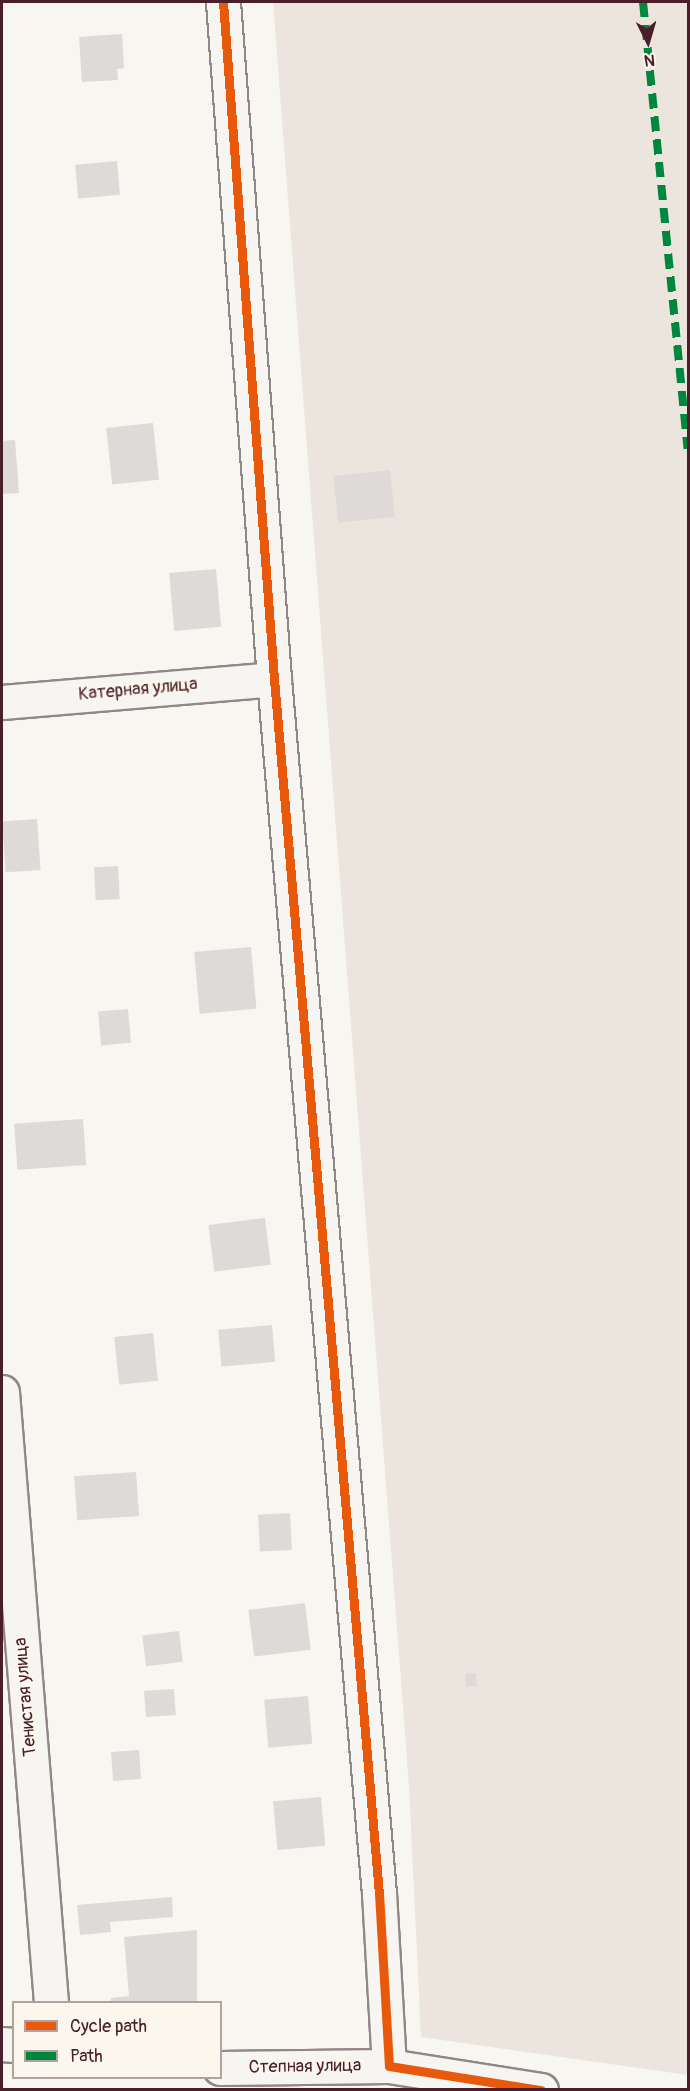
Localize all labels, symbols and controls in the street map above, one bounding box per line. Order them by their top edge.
north arrow [618,12,678,72]
text: N [643,49,656,70]
street label: Катерная улица [77,674,199,706]
street label: Тенистая улица [10,1637,42,1757]
legend [12,2001,222,2079]
text: Cycle path [70,2015,147,2038]
text: Path [70,2045,103,2068]
street label: Степная улица [248,2055,362,2079]

